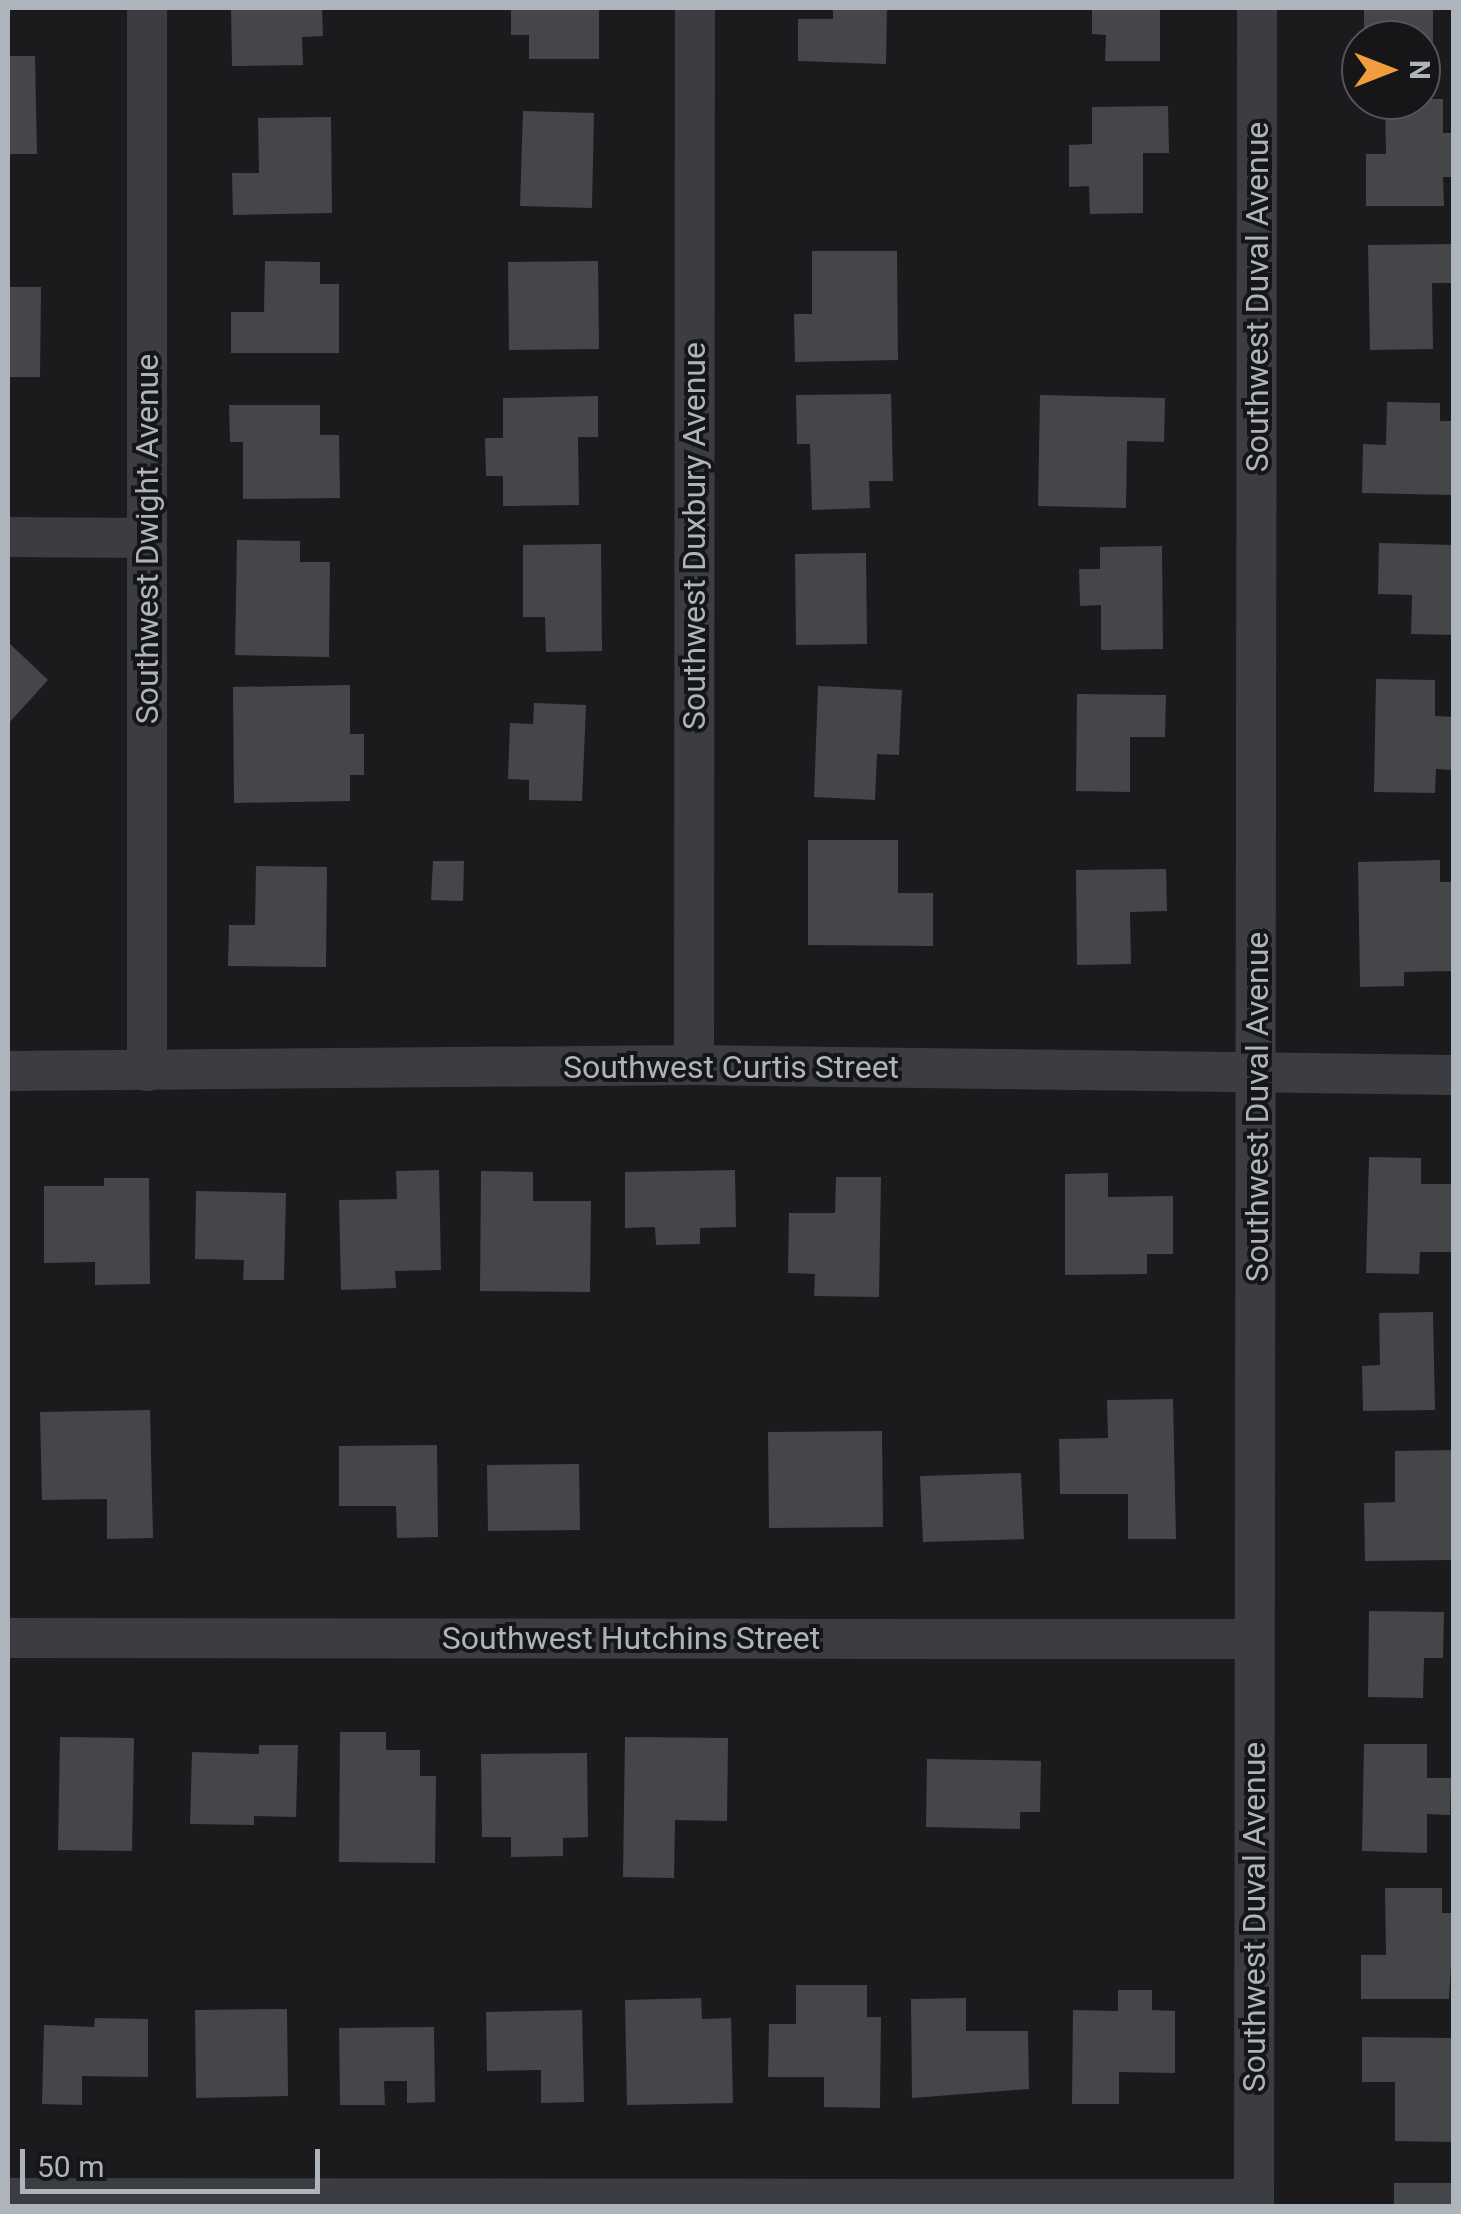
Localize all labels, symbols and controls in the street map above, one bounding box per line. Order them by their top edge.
north arrow [1341,20,1441,120]
text: N [1403,60,1436,80]
street label: Southwest Duval Avenue [1238,122,1276,472]
street label: Southwest Duxbury Avenue [675,342,713,730]
street label: Southwest Dwight Avenue [128,354,166,724]
street label: Southwest Duval Avenue [1238,932,1276,1282]
street label: Southwest Curtis Street [563,1048,899,1086]
street label: Southwest Hutchins Street [442,1619,820,1657]
street label: Southwest Duval Avenue [1235,1742,1273,2092]
scale bar [25,2129,325,2191]
text: 50 m [37,2149,104,2184]

